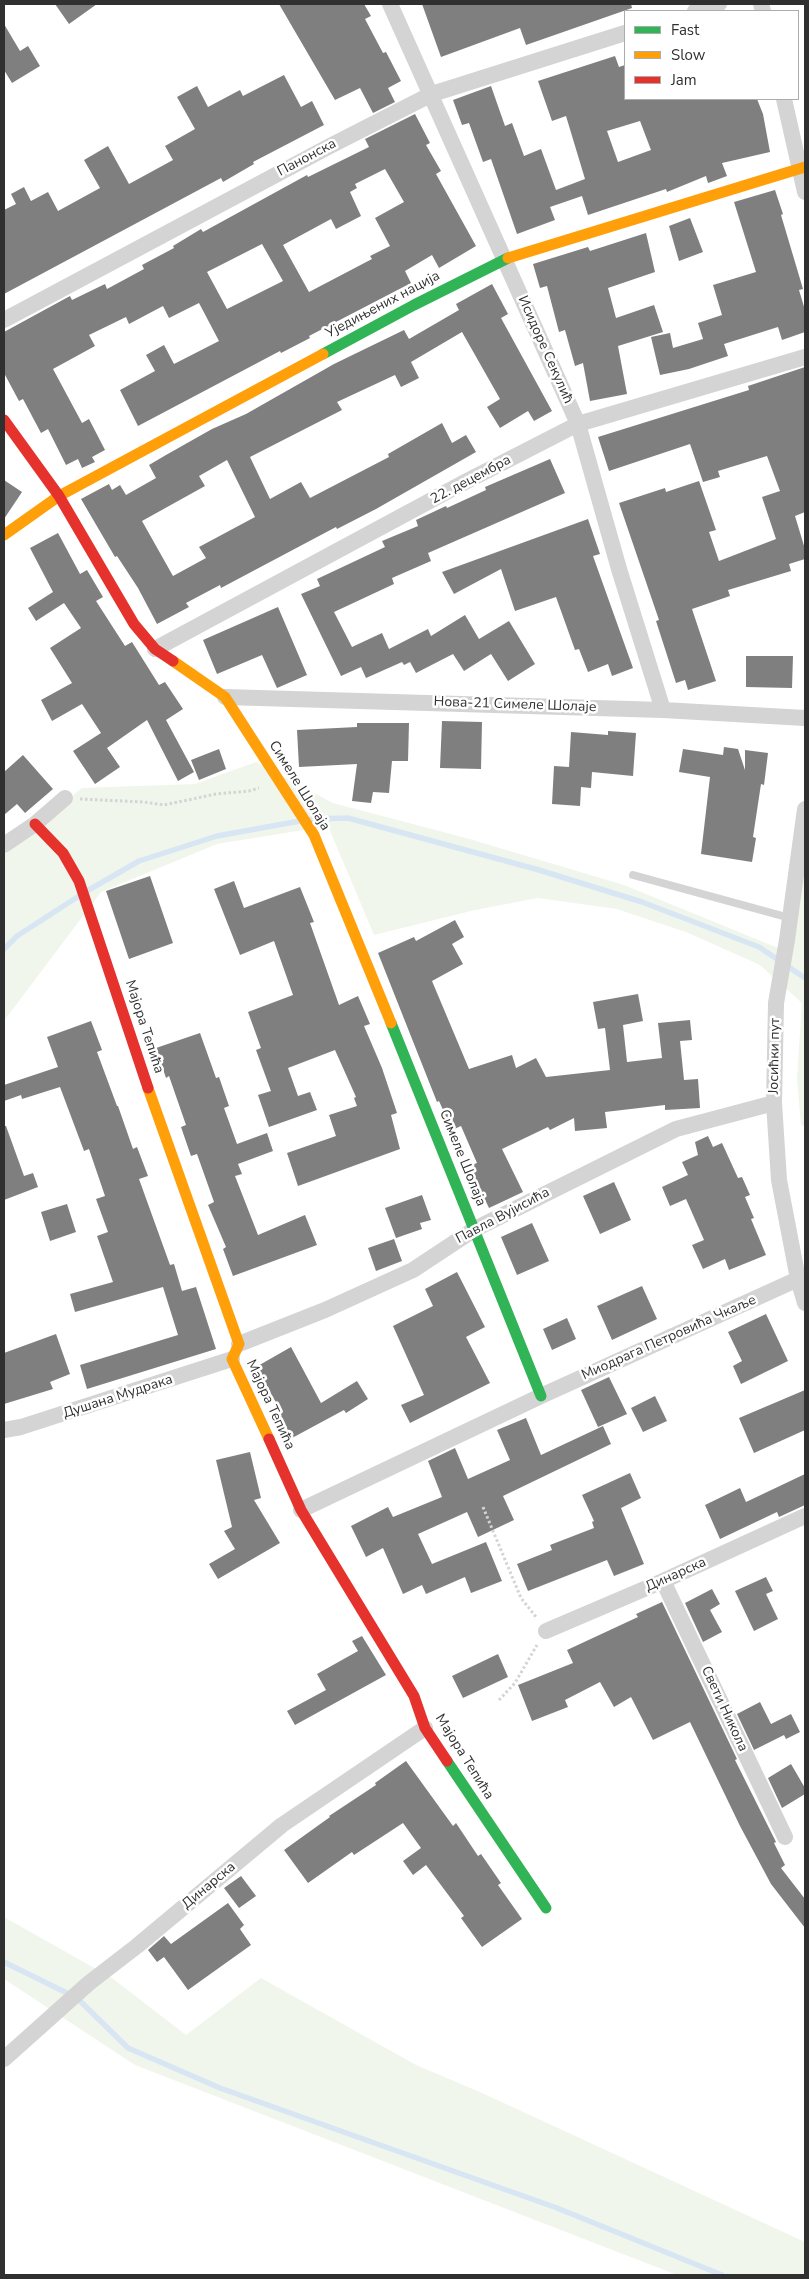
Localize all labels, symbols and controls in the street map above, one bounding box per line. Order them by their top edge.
legend [624,10,799,100]
text: Fast [671,20,699,40]
text: Slow [671,45,705,65]
text: Jam [671,70,697,90]
street label: Панонска [275,136,339,180]
street label: Уједињених нација [323,268,443,342]
street label: Исидоре Секулић [514,293,576,407]
street label: 22. децембра [428,452,514,508]
street label: Нова-21 Симеле Шолаје [433,694,597,716]
street label: Симеле Шолаја [265,738,333,834]
street label: Мајора Тепића [121,978,167,1076]
street label: Јосићки пут [766,1018,784,1094]
street label: Симеле Шолаја [435,1107,489,1209]
street label: Павла Вујисића [453,1184,553,1248]
street label: Миодрага Петровића Чкаље [579,1292,759,1384]
street label: Мајора Тепића [242,1357,298,1453]
street label: Душана Мудрака [61,1371,175,1423]
street label: Динарска [643,1554,709,1596]
street label: Свети Никола [697,1664,751,1754]
street label: Мајора Тепића [431,1711,497,1803]
street label: Динарска [179,1859,239,1913]

